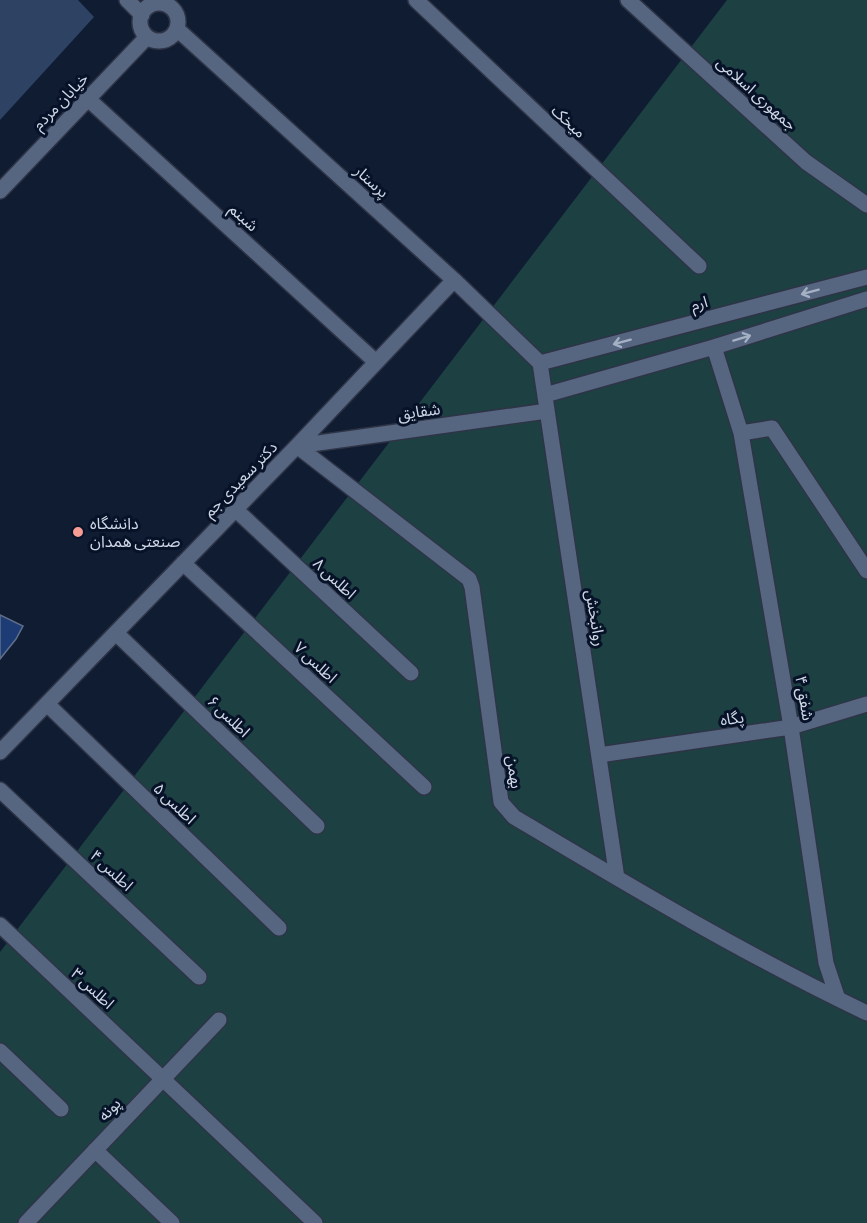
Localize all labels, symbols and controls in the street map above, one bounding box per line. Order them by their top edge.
street label: جمهوری اسلامی [713,54,799,134]
street label: خیابان مردم [30,70,94,136]
street label: میخک [548,102,588,141]
street label: پرستار [349,162,391,203]
street label: شبنم [223,201,261,238]
one-way arrow [801,287,820,298]
street label: ارم [689,294,710,318]
one-way arrow [732,332,751,343]
one-way arrow [613,336,632,348]
street label: شقایق [397,401,442,425]
street label: دکتر سعیدی جم [201,439,283,523]
place label: دانشگاه صنعتی همدان [90,515,180,551]
marker: دانشگاه صنعتی همدان [71,525,85,539]
street label: اطلس ۸ [309,555,359,603]
street label: روانبخش [582,589,607,648]
street label: اطلس ۷ [290,639,340,687]
street label: شفق ۴ [790,675,816,722]
street label: اطلس ۶ [204,693,252,741]
street label: پگاه [719,708,745,731]
street label: بهمن [503,755,524,790]
street label: اطلس ۵ [150,780,198,828]
street label: اطلس ۴ [86,847,136,895]
street label: اطلس ۳ [67,965,117,1013]
street label: پونه [96,1095,125,1126]

